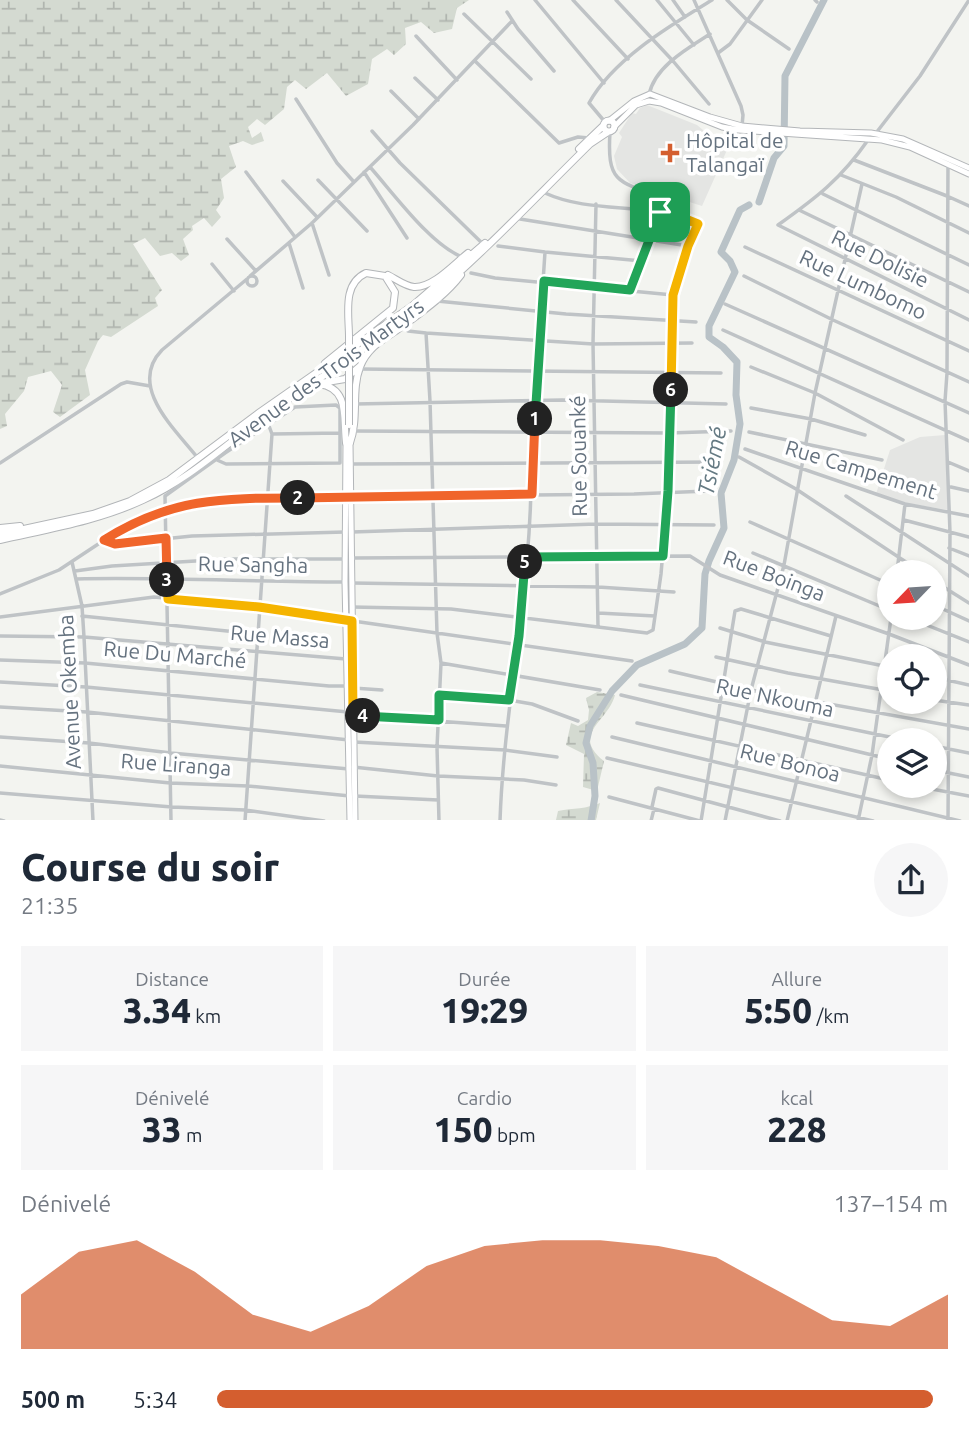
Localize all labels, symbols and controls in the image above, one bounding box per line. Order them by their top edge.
place label: Hôpital de Talangaï [686,128,784,176]
marker: Hôpital de Talangaï [660,143,680,163]
pin [630,182,690,242]
icon: arrive [641,193,679,231]
street label: Rue Dolisie [828,224,933,292]
street label: Rue Lumbomo [796,244,931,324]
street label: Avenue des Trois Martyrs [223,293,428,451]
pin: 6 [654,372,688,408]
text: 6 [665,378,676,400]
street label: Rue Souanké [565,395,591,517]
pin: 1 [518,402,552,436]
text: 1 [529,407,540,429]
water label: Tsiémé [693,424,730,497]
street label: Rue Campement [783,435,940,503]
pin: 2 [280,480,316,516]
text: 2 [292,486,303,508]
pin: 5 [508,544,542,580]
street label: Rue Boinga [720,545,829,605]
text: 5 [519,550,530,572]
street label: Rue Sangha [198,551,308,577]
north arrow [877,560,947,630]
map controls [877,560,947,798]
pin: 3 [150,562,184,598]
text: 3 [161,568,172,590]
street label: Avenue Okemba [53,614,85,770]
street label: Rue Massa [229,620,331,652]
street label: Rue Du Marché [103,636,248,672]
button: locate [877,644,947,714]
street label: Rue Nkouma [714,673,836,721]
pin: 4 [346,698,380,734]
text: 4 [357,704,368,726]
button: layers [877,728,947,798]
street label: Rue Bonoa [738,738,843,786]
street label: Rue Liranga [120,748,232,780]
button: share [874,843,948,917]
text: Course du soir [21,846,279,888]
text: 21:35 [21,893,79,918]
text: Distance [135,968,209,990]
text: Durée [458,968,511,990]
text: Allure [771,968,822,990]
text: 3.34 [123,990,191,1030]
text: 19:29 [441,990,528,1030]
text: 5:50 [744,990,812,1030]
text: km [191,1005,221,1027]
text: /km [812,1005,849,1027]
text: Dénivelé [135,1087,209,1109]
text: Cardio [457,1087,512,1109]
text: kcal [780,1087,813,1109]
text: 33 [142,1109,182,1149]
text: 150 [433,1109,493,1149]
text: 228 [767,1109,826,1149]
text: m [182,1124,202,1146]
text: bpm [493,1124,536,1146]
text: Dénivelé [21,1191,111,1216]
text: 137–154 m [834,1191,948,1216]
text: 500 m [21,1387,85,1412]
text: 5:34 [133,1387,178,1412]

